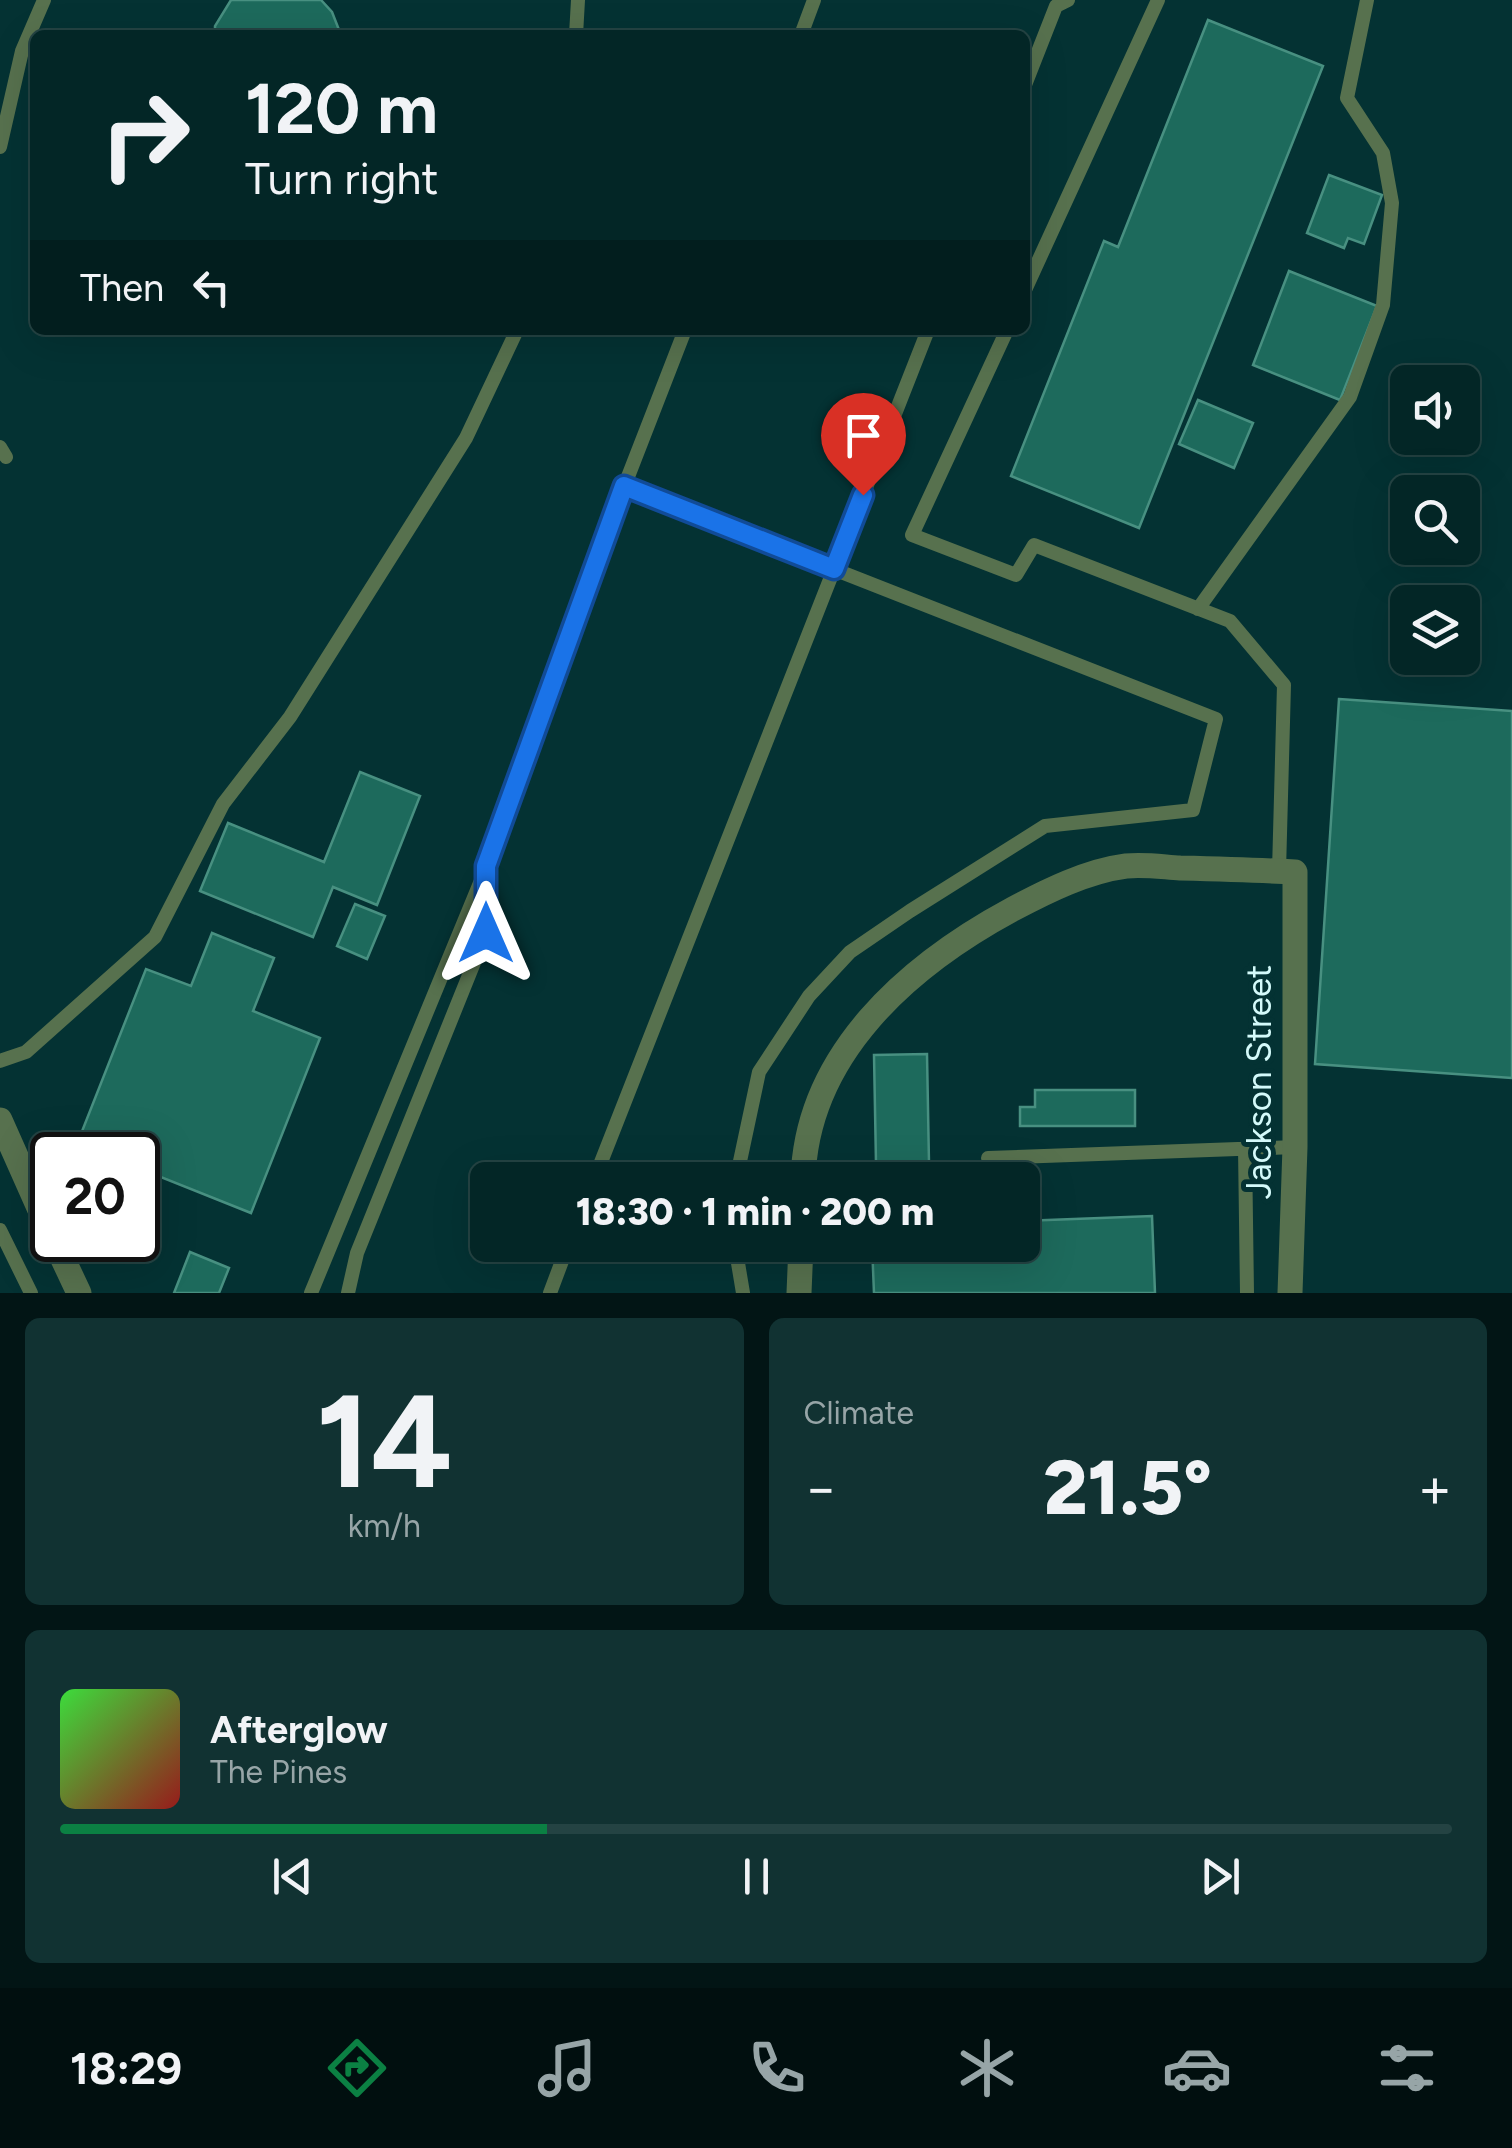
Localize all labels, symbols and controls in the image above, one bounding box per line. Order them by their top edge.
text: 120 m [245,66,438,151]
icon: right [80,70,210,200]
text: Turn right [245,151,438,205]
icon: left [184,260,239,315]
text: Then [80,265,164,311]
map controls [1390,365,1480,675]
button: sound [1390,365,1480,455]
pin [821,393,906,496]
icon: arrive [836,408,891,463]
button: search [1390,475,1480,565]
button: layers [1390,585,1480,675]
position arrow [434,881,538,985]
street label: Jackson Street [1238,965,1280,1199]
speed limit sign: 20 [30,1132,160,1262]
text: 18:30 · 1 min · 200 m [576,1189,934,1235]
text: 14 [316,1364,453,1520]
text: Climate [804,1394,914,1432]
text: 21.5° [1043,1443,1212,1533]
text: − [804,1455,838,1521]
text: + [1418,1455,1452,1521]
text: km/h [348,1507,421,1545]
text: Afterglow [210,1707,388,1753]
text: The Pines [210,1753,347,1791]
icon: previous [265,1849,320,1904]
icon: pause [729,1849,784,1904]
icon: next [1193,1849,1248,1904]
icon: directions [322,2033,392,2103]
icon: music [532,2033,602,2103]
icon: phone [742,2033,812,2103]
icon: climate [952,2033,1022,2103]
icon: car [1162,2033,1232,2103]
icon: filters [1372,2033,1442,2103]
text: 18:29 [70,2041,182,2095]

